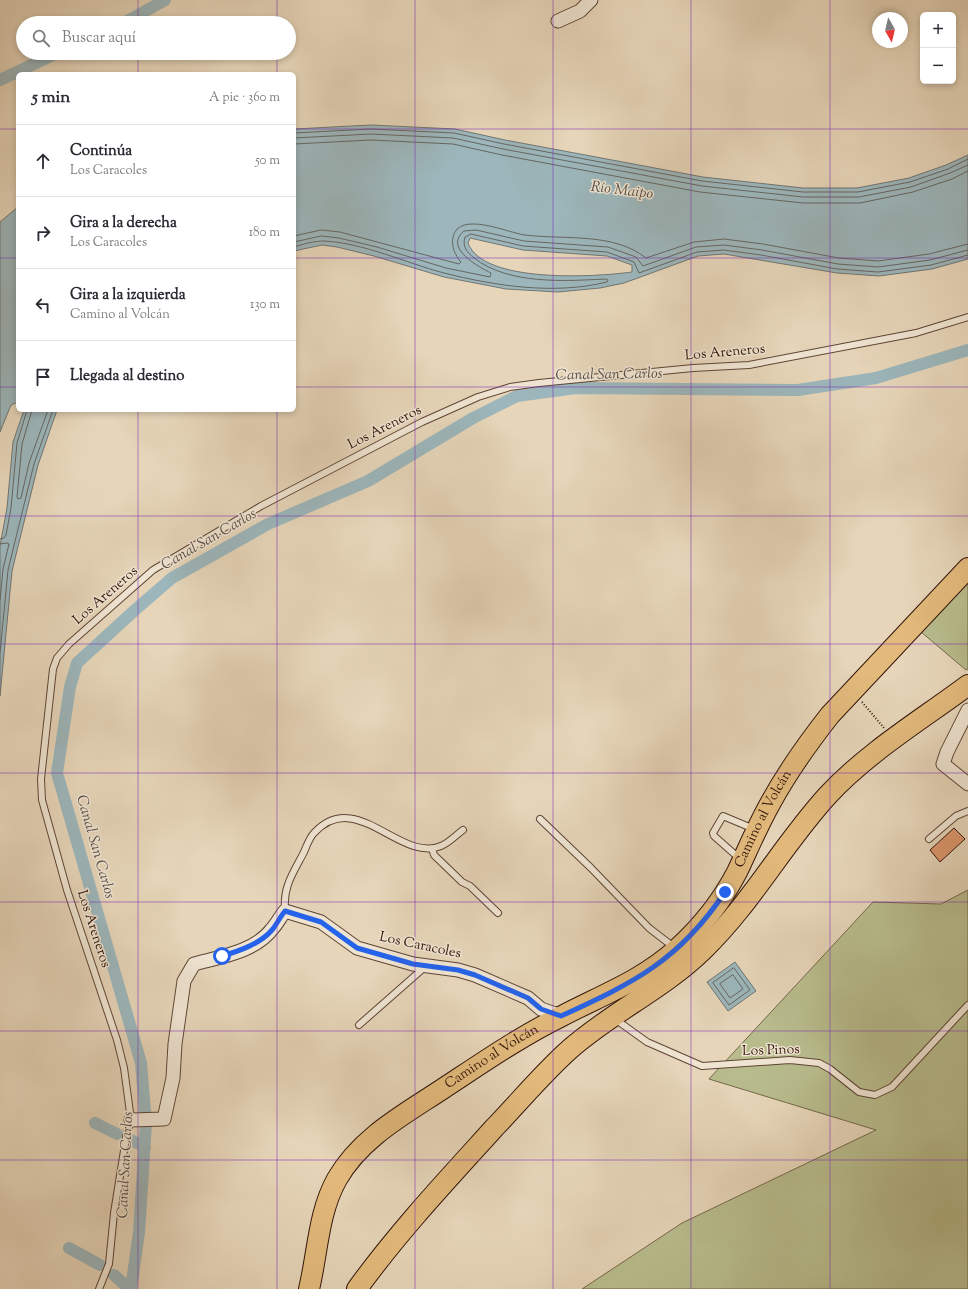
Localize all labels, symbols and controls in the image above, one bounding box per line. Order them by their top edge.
north arrow [872,12,908,48]
map controls [920,12,956,84]
button: + [920,12,956,48]
search box [16,16,296,60]
icon: search [30,27,52,49]
text: Buscar aquí [62,28,136,49]
button: − [920,48,956,84]
text: 5 min [32,86,70,110]
text: A pie · 360 m [209,89,280,107]
text: Continúa [70,141,132,162]
icon: ahead [32,150,54,172]
text: 50 m [255,152,280,170]
text: Los Caracoles [70,162,147,180]
water label: Río Maipo [590,177,655,205]
text: Gira a la derecha [70,213,177,234]
icon: right [32,222,54,244]
text: 180 m [249,224,280,242]
text: Los Caracoles [70,234,147,252]
text: Gira a la izquierda [70,285,186,306]
icon: left [32,294,54,316]
text: 130 m [250,296,280,314]
text: Camino al Volcán [70,306,170,324]
street label: Los Areneros [684,340,766,366]
water label: Canal San Carlos [555,364,663,386]
icon: arrive [32,366,54,388]
text: Llegada al destino [70,366,185,387]
street label: Los Areneros [345,401,425,455]
water label: Canal San Carlos [157,504,261,576]
street label: Los Areneros [69,562,143,630]
street label: Camino al Volcán [730,766,797,872]
water label: Canal San Carlos [70,793,120,901]
route end [716,883,734,901]
street label: Los Areneros [71,888,115,970]
street label: Los Caracoles [377,928,463,964]
route start [213,947,231,965]
street label: Camino al Volcán [441,1020,543,1095]
street label: Los Pinos [742,1040,800,1062]
water label: Canal San Carlos [113,1111,139,1219]

